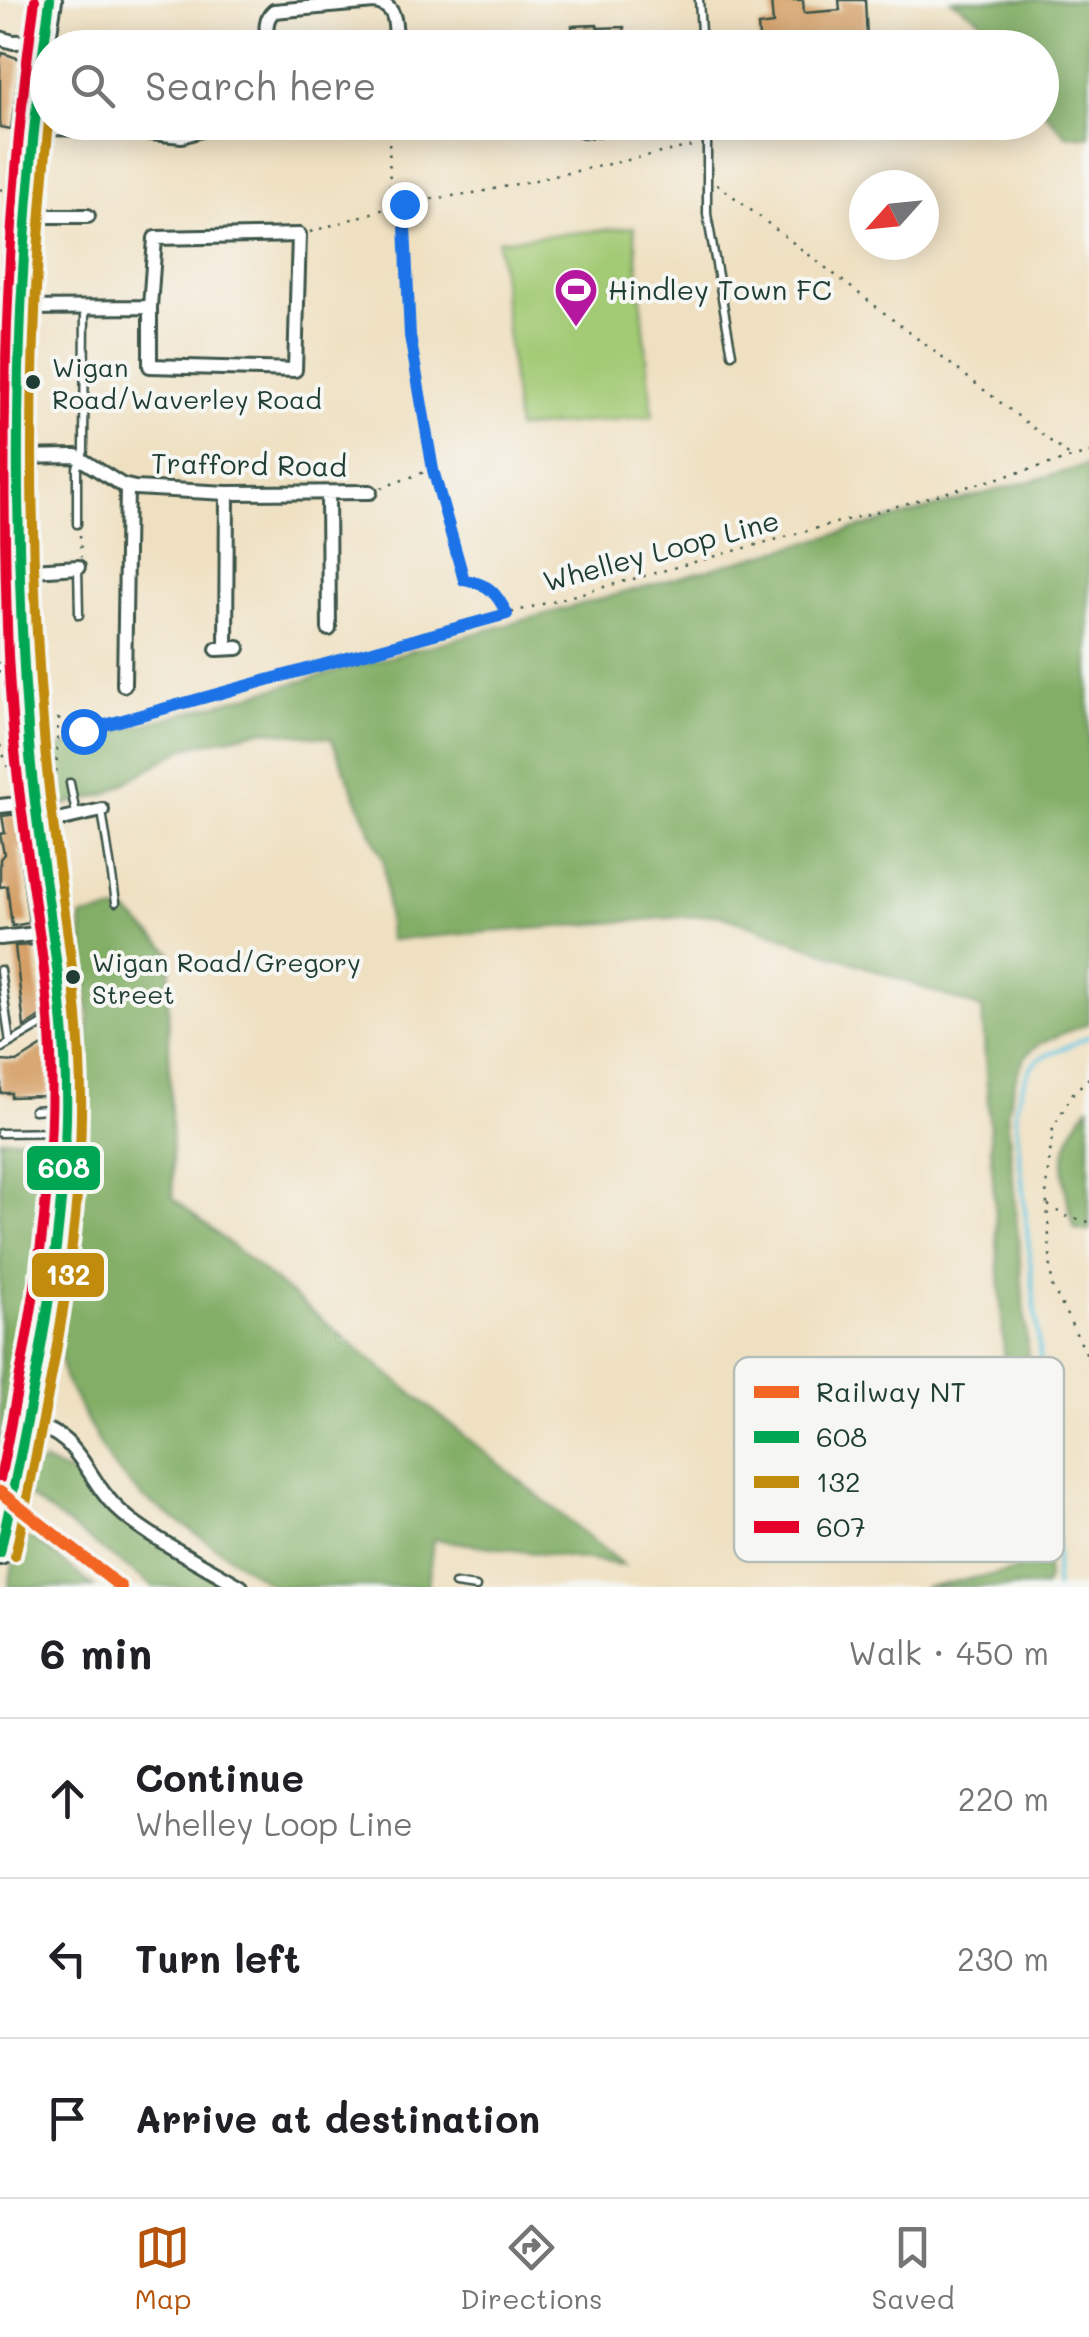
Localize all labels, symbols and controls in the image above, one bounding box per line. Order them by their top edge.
search box [30,30,1059,140]
icon: search [65,58,120,113]
text: Search here [145,60,376,110]
north arrow [849,170,939,260]
route end [382,182,428,228]
sports icon: Hindley Town FC [553,267,599,328]
place label: Hindley Town FC [608,271,832,307]
place label: Wigan Road/Waverley Road [52,350,322,416]
marker: Wigan Road/Waverley Road [23,372,43,392]
street label: Trafford Road [151,444,347,484]
street label: Whelley Loop Line [539,501,783,599]
route start [61,709,107,755]
place label: Wigan Road/Gregory Street [92,945,361,1011]
marker: Wigan Road/Gregory Street [63,967,83,987]
line badge: 608 [25,1144,102,1192]
text: 608 [38,1149,90,1185]
line badge: 132 [30,1251,106,1299]
text: 132 [46,1256,90,1292]
legend [734,1357,1064,1562]
text: Railway NT [816,1373,966,1409]
text: 608 [816,1418,867,1454]
text: 132 [816,1463,861,1499]
text: 607 [816,1508,866,1544]
text: 6 min [40,1625,152,1680]
text: Walk · 450 m [849,1631,1049,1673]
text: Continue [135,1752,304,1802]
icon: ahead [40,1771,95,1826]
text: 220 m [958,1777,1049,1819]
text: Whelley Loop Line [135,1802,413,1844]
icon: left [40,1931,95,1986]
text: Turn left [135,1933,301,1983]
text: 230 m [957,1937,1049,1979]
icon: arrive [40,2091,95,2146]
text: Arrive at destination [135,2093,540,2143]
tab: Map [134,2220,191,2316]
tab: Directions [460,2220,603,2316]
tab: Saved [871,2220,955,2316]

